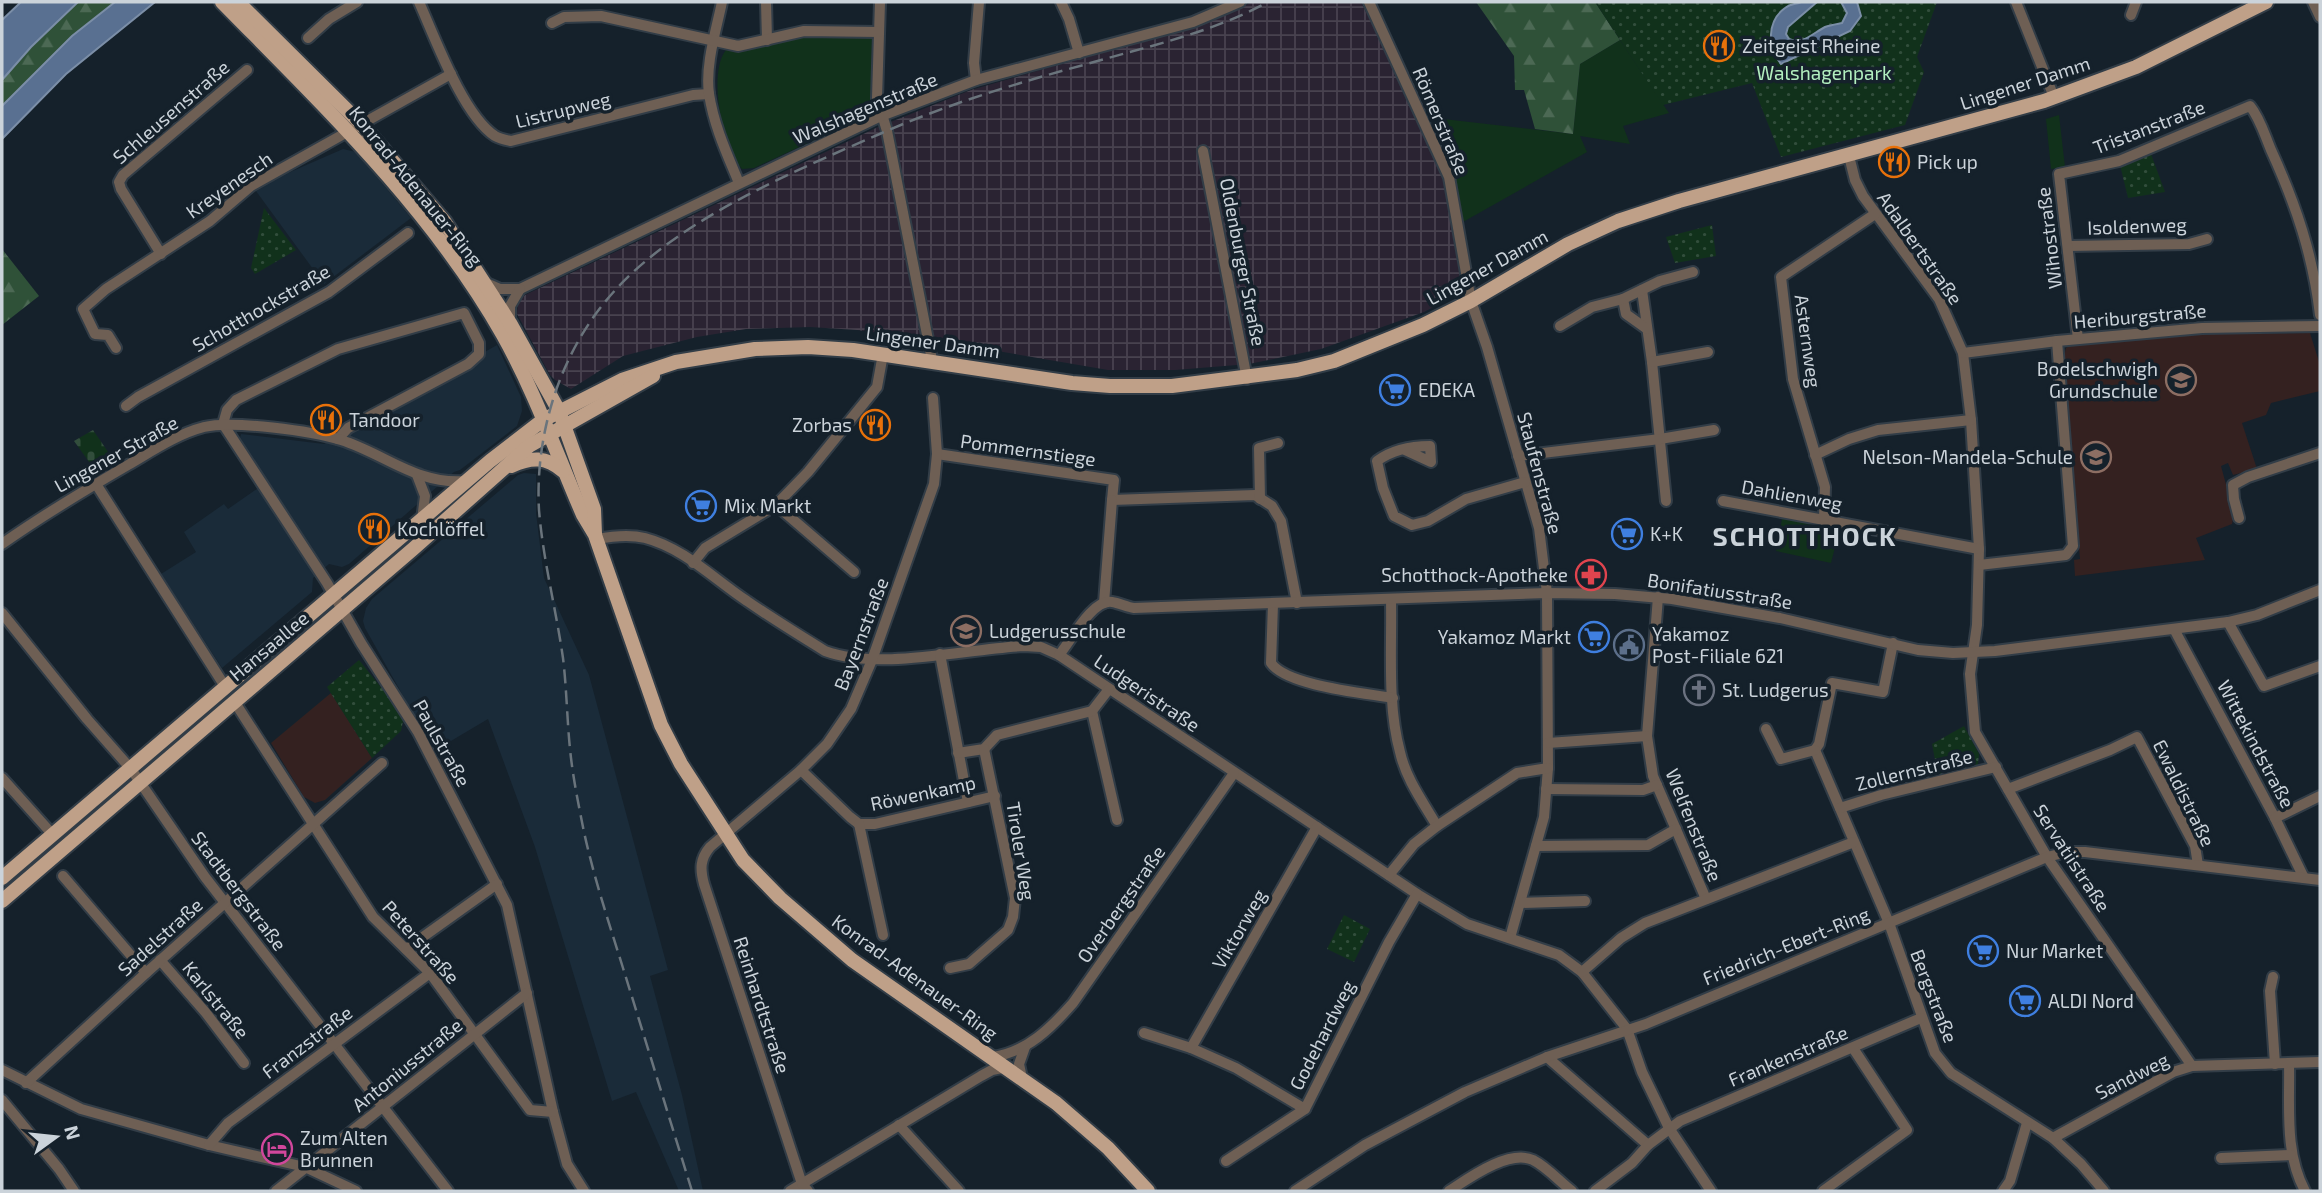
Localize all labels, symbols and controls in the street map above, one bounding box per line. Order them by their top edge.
restaurant icon: Zeitgeist Rheine [1702,29,1736,63]
place label: Zeitgeist Rheine [1742,34,1880,57]
street label: Lingener Damm [1957,51,2093,114]
street label: Schleusenstraße [108,55,234,168]
park label: Walshagenpark [1756,61,1892,84]
street label: Römerstraße [1408,63,1474,178]
street label: Walshagenstraße [789,67,941,148]
street label: Listrupweg [513,87,613,132]
street label: Tristanstraße [2090,95,2208,158]
street label: Konrad-Adenauer-Ring [345,101,488,271]
restaurant icon: Pick up [1877,145,1911,179]
street label: Kreyenesch [181,146,276,223]
place label: Pick up [1917,150,1978,173]
street label: Oldenburger Straße [1216,176,1271,348]
street label: Wihostraße [2031,186,2066,290]
street label: Adalbertstraße [1873,187,1968,309]
street label: Isoldenweg [2087,212,2188,239]
street label: Lingener Damm [1422,224,1551,309]
street label: Schotthockstraße [188,259,334,356]
street label: Asternweg [1791,293,1826,389]
street label: Heriburgstraße [2073,298,2207,333]
street label: Lingener Damm [864,321,1002,362]
place label: Bodelschwigh Grundschule [2037,357,2158,402]
school or university icon: Bodelschwigh Grundschule [2164,363,2198,397]
supermarket icon: EDEKA [1378,373,1412,407]
place label: EDEKA [1418,378,1475,401]
restaurant icon: Tandoor [309,403,343,437]
place label: Tandoor [349,408,420,431]
restaurant icon: Zorbas [858,408,892,442]
street label: Staufenstraße [1513,409,1568,536]
street label: Lingener Straße [50,410,182,497]
place label: Zorbas [792,413,852,436]
street label: Pommernstiege [959,429,1097,470]
school or university icon: Nelson-Mandela-Schule [2079,440,2113,474]
place label: Nelson-Mandela-Schule [1862,445,2073,468]
street label: Dahlienweg [1740,474,1845,515]
supermarket icon: Mix Markt [684,489,718,523]
place label: Mix Markt [724,494,811,517]
restaurant icon: Kochlöffel [357,512,391,546]
place label: Kochlöffel [397,517,485,540]
supermarket icon: K+K [1610,517,1644,551]
district label: SCHOTTHOCK [1712,520,1898,551]
place label: K+K [1650,522,1683,545]
pharmacy icon: Schotthock-Apotheke [1574,558,1608,592]
place label: Schotthock-Apotheke [1381,563,1568,586]
street label: Bonifatiusstraße [1646,568,1794,613]
street label: Bayernstraße [828,574,893,693]
street label: Hansaallee [224,606,313,685]
school or university icon: Ludgerusschule [949,614,983,648]
place label: Ludgerusschule [989,619,1126,642]
supermarket icon: Yakamoz Markt [1577,620,1611,654]
place label: Yakamoz Post-Filiale 621 [1652,622,1784,667]
place label: Yakamoz Markt [1438,625,1571,648]
public building icon: Yakamoz Post-Filiale 621 [1612,628,1646,662]
street label: Ludgeristraße [1090,649,1204,736]
church icon: St. Ludgerus [1682,673,1716,707]
street label: Wittekindstraße [2213,676,2300,812]
place label: St. Ludgerus [1722,678,1829,701]
street label: Paulstraße [409,695,476,790]
street label: Ewaldistraße [2149,736,2220,850]
street label: Zollernstraße [1853,744,1975,795]
street label: Welfenstraße [1661,765,1728,885]
street label: Röwenkamp [868,770,978,815]
street label: Tiroler Weg [1002,800,1041,902]
street label: Servatiistraße [2029,800,2116,916]
street label: Stadtbergstraße [187,826,292,955]
street label: Overbergstraße [1072,841,1169,967]
street label: Viktorweg [1207,885,1271,973]
street label: Sadelstraße [113,893,207,981]
street label: Peterstraße [378,895,465,988]
street label: Friedrich-Ebert-Ring [1699,901,1873,989]
street label: Konrad-Adenauer-Ring [828,909,1003,1045]
street label: Reinhardtstraße [730,933,795,1076]
supermarket icon: Nur Market [1966,934,2000,968]
place label: Nur Market [2006,939,2103,962]
street label: Bergstraße [1906,946,1963,1046]
street label: Karlstraße [178,956,255,1043]
street label: Godehardweg [1284,976,1359,1093]
supermarket icon: ALDI Nord [2008,984,2042,1018]
place label: ALDI Nord [2048,989,2134,1012]
street label: Franzstraße [257,1000,356,1083]
street label: Antoniusstraße [347,1013,466,1116]
street label: Frankenstraße [1725,1020,1851,1091]
street label: Sandweg [2091,1047,2173,1104]
north arrow [21,1102,91,1172]
text: N [60,1123,86,1142]
place label: Zum Alten Brunnen [300,1126,388,1171]
hotel icon: Zum Alten Brunnen [260,1132,294,1166]

